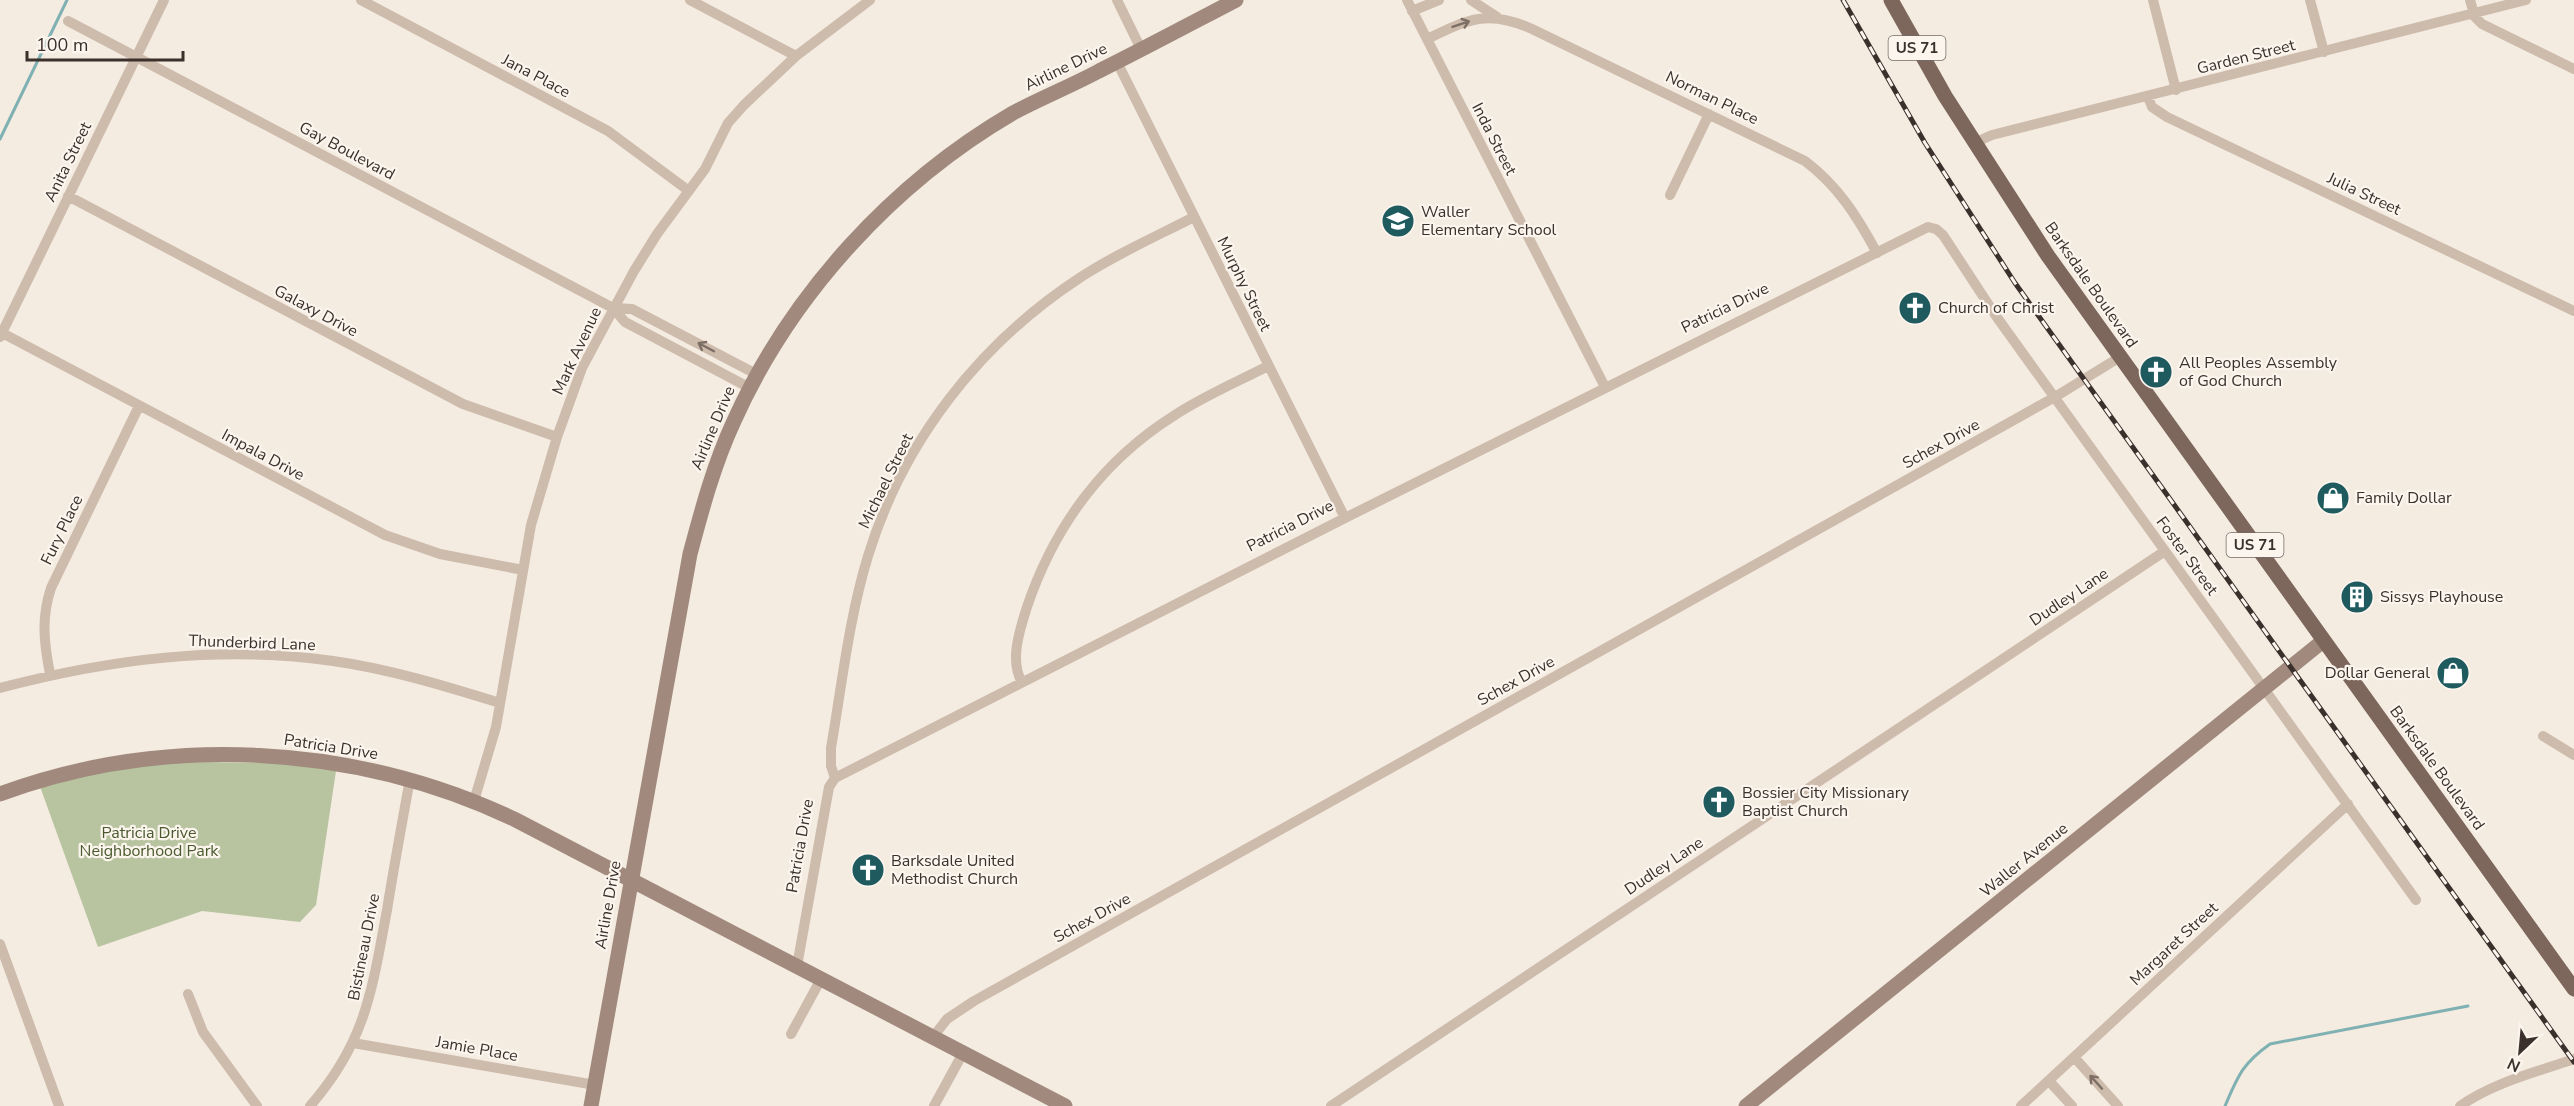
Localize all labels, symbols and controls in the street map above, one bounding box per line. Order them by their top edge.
one-way arrow [1451,18,1470,29]
scale bar [27,24,183,62]
text: 100 m [36,33,88,57]
street label: Garden Street [2195,34,2298,80]
road number: US 71 [1888,36,1946,60]
street label: Airline Drive [1021,38,1111,96]
street label: Jana Place [497,48,574,103]
street label: Norman Place [1662,66,1762,130]
street label: Inda Street [1466,99,1522,179]
street label: Gay Boulevard [295,116,399,186]
street label: Anita Street [39,118,97,206]
street label: Julia Street [2323,167,2405,221]
place label: Waller Elementary School [1421,201,1557,241]
school or university icon: Waller Elementary School [1380,203,1416,239]
street label: Barksdale Boulevard [2039,218,2143,352]
street label: Murphy Street [1212,233,1277,335]
street label: Patricia Drive [1678,277,1772,339]
street label: Galaxy Drive [270,280,362,342]
church icon: Church of Christ [1897,290,1933,326]
place label: Church of Christ [1938,297,2054,319]
street label: Mark Avenue [547,304,607,398]
one-way arrow [697,341,715,353]
place label: All Peoples Assembly of God Church [2179,352,2338,392]
church icon: All Peoples Assembly of God Church [2138,354,2174,390]
street label: Airline Drive [685,383,741,473]
street label: Schex Drive [1898,414,1984,474]
street label: Impala Drive [218,424,308,486]
street label: Michael Street [853,429,919,532]
shop icon: Family Dollar [2315,480,2351,516]
place label: Family Dollar [2356,487,2452,509]
street label: Fury Place [36,491,88,569]
street label: Patricia Drive [1243,495,1337,557]
street label: Foster Street [2151,512,2223,600]
road number: US 71 [2226,533,2284,557]
street label: Dudley Lane [2025,563,2113,631]
building icon: Sissys Playhouse [2339,579,2375,615]
place label: Sissys Playhouse [2380,586,2503,608]
street label: Thunderbird Lane [188,630,316,656]
street label: Schex Drive [1473,651,1559,711]
shop icon: Dollar General [2435,655,2471,691]
place label: Dollar General [2325,662,2430,684]
street label: Barksdale Boulevard [2384,701,2490,835]
street label: Patricia Drive [282,729,380,765]
place label: Bossier City Missionary Baptist Church [1742,782,1910,822]
church icon: Bossier City Missionary Baptist Church [1701,784,1737,820]
street label: Patricia Drive [781,797,819,895]
street label: Waller Avenue [1975,818,2073,902]
park label: Patricia Drive Neighborhood Park [80,822,219,862]
street label: Dudley Lane [1620,832,1708,900]
place label: Barksdale United Methodist Church [891,850,1018,890]
church icon: Barksdale United Methodist Church [850,852,886,888]
street label: Airline Drive [589,859,627,951]
street label: Schex Drive [1049,888,1135,948]
street label: Bistineau Drive [343,892,385,1002]
street label: Margaret Street [2125,897,2223,991]
north arrow [2490,1022,2550,1082]
street label: Jamie Place [433,1031,520,1067]
text: N [2504,1052,2524,1077]
one-way arrow [2089,1074,2103,1089]

